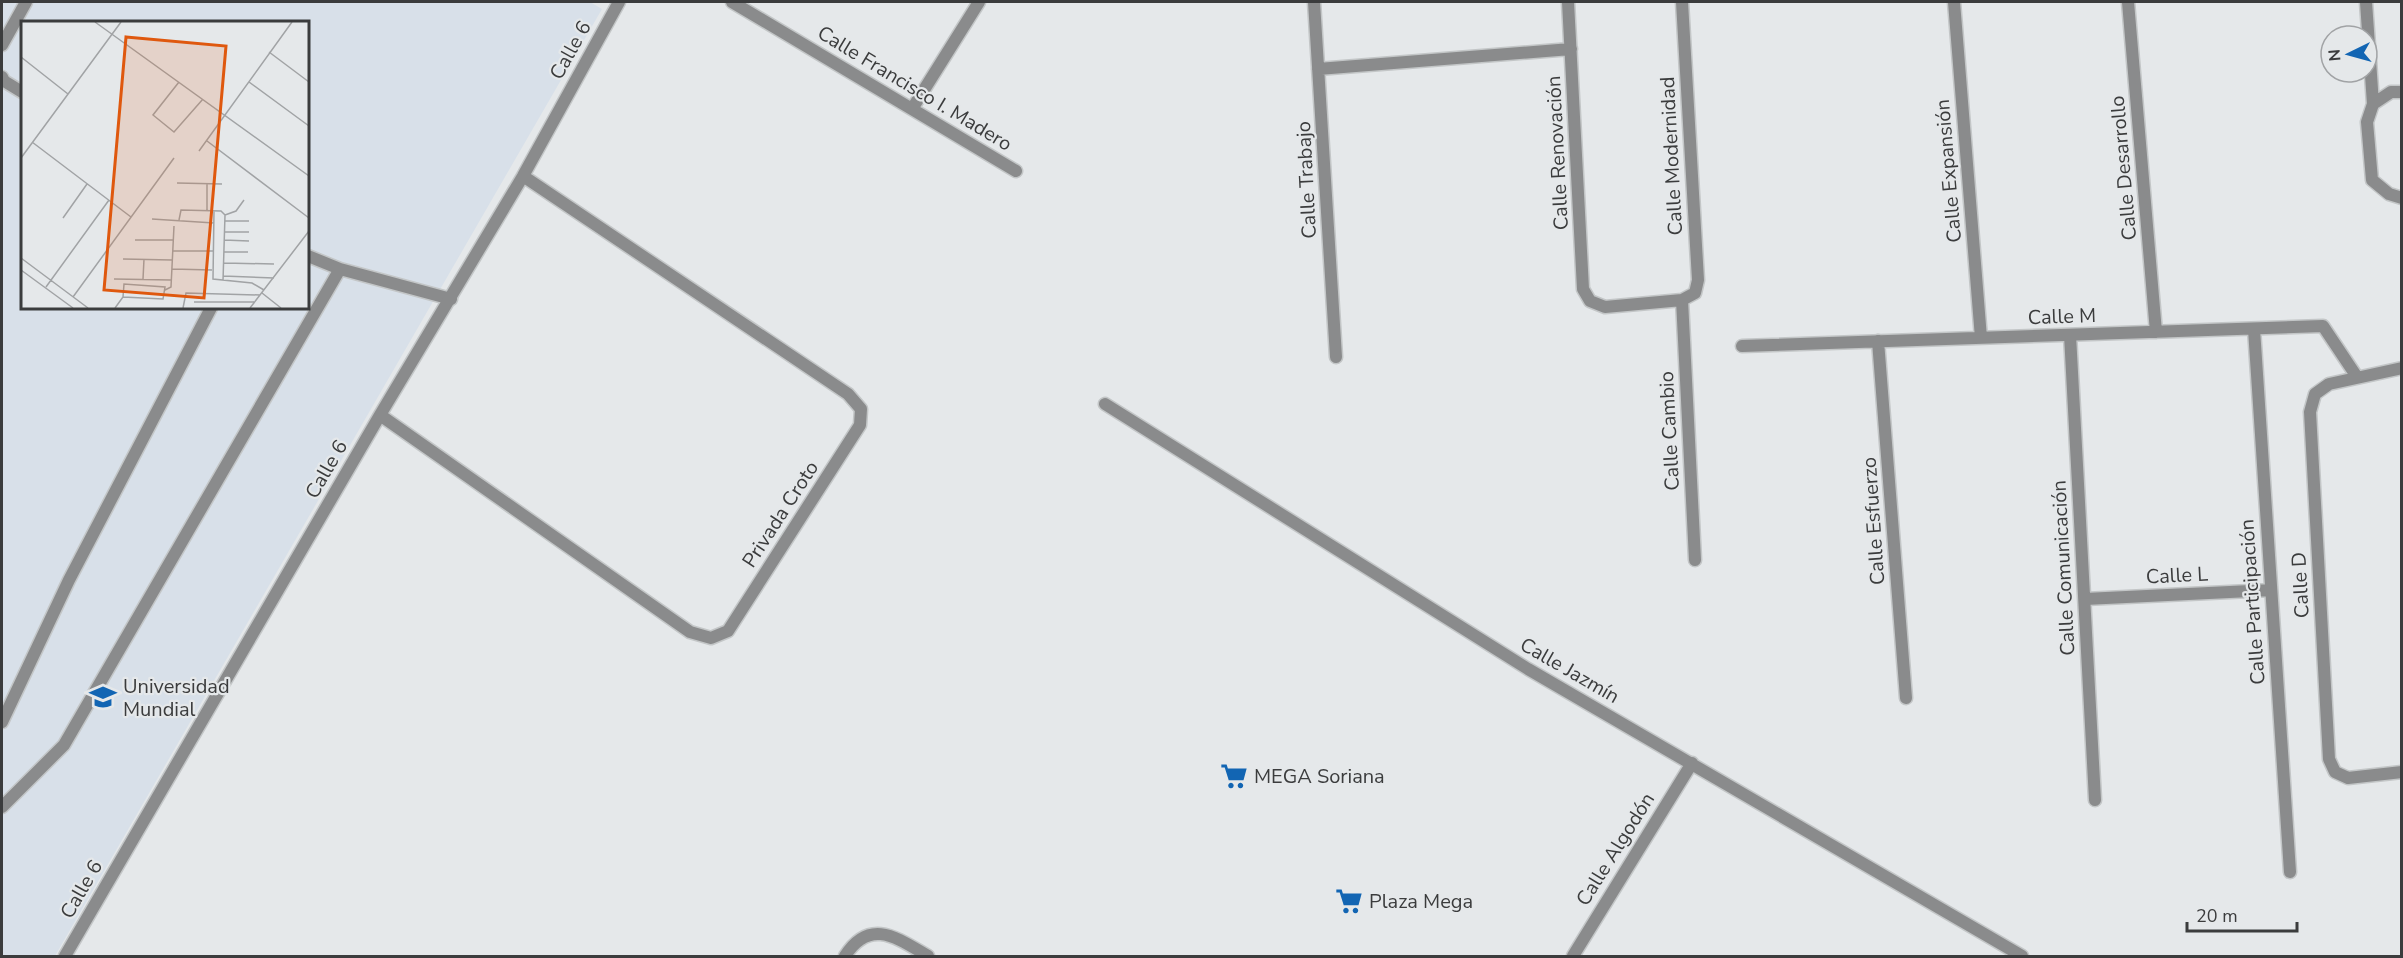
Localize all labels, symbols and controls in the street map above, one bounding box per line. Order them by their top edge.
street label: Calle 6 [543,16,598,84]
street label: Calle Francisco I. Madero [812,19,1017,157]
inset map [21,21,309,309]
north arrow [2319,24,2379,84]
text: N [2324,48,2347,62]
street label: Calle Renovación [1540,75,1575,231]
street label: Calle Modernidad [1654,76,1689,236]
street label: Calle Desarrollo [2104,94,2143,241]
street label: Calle Expansión [1929,98,1968,244]
street label: Calle Trabajo [1290,121,1323,239]
street label: Calle M [2027,302,2097,331]
street label: Calle Cambio [1653,371,1686,491]
street label: Calle 6 [299,435,354,503]
street label: Privada Croto [736,456,825,573]
street label: Calle Esfuerzo [1856,456,1891,586]
street label: Calle Comunicación [2045,480,2082,656]
street label: Calle Participación [2233,518,2272,686]
street label: Calle D [2285,551,2316,619]
street label: Calle L [2145,560,2209,591]
street label: Calle Jazmín [1515,631,1624,710]
place label: Universidad Mundial [123,673,230,723]
school or university icon: Universidad Mundial [88,682,118,712]
supermarket icon: MEGA Soriana [1219,761,1249,791]
place label: MEGA Soriana [1254,763,1385,790]
street label: Calle Algodón [1570,788,1661,911]
street label: Calle 6 [54,855,109,923]
supermarket icon: Plaza Mega [1334,886,1364,916]
place label: Plaza Mega [1369,888,1473,915]
scale bar [2187,895,2296,933]
text: 20 m [2196,904,2238,928]

